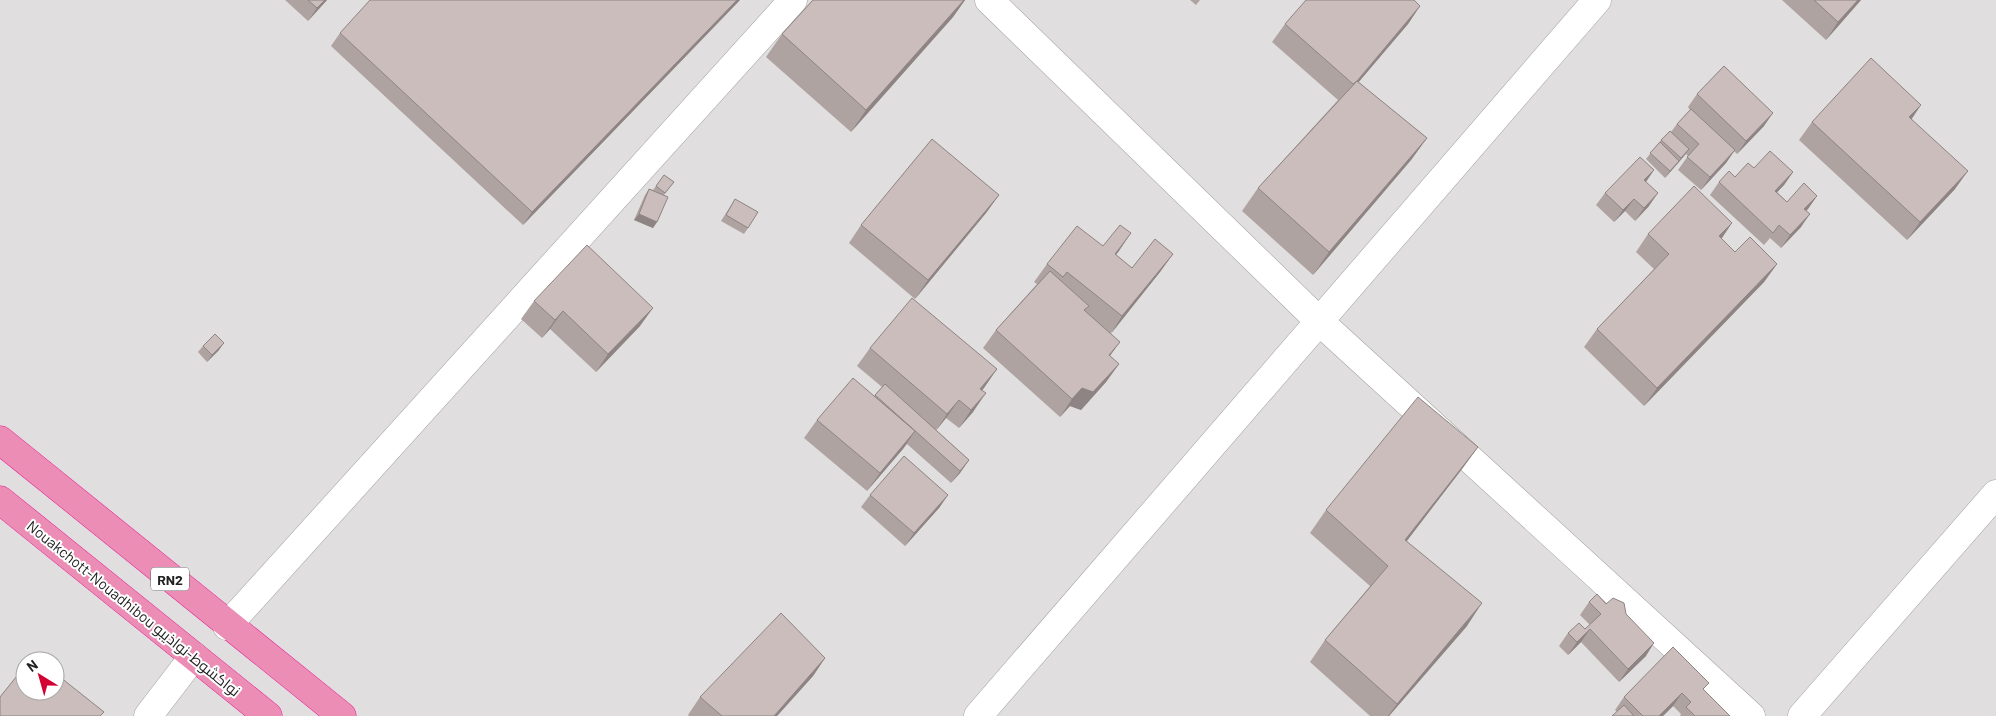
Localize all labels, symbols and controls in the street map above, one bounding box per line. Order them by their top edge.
street label: Nouakchott-Nouadhibou نواكشوط-نواذيبو [24,516,244,700]
road number: RN2 [151,568,189,590]
north arrow [15,651,65,701]

